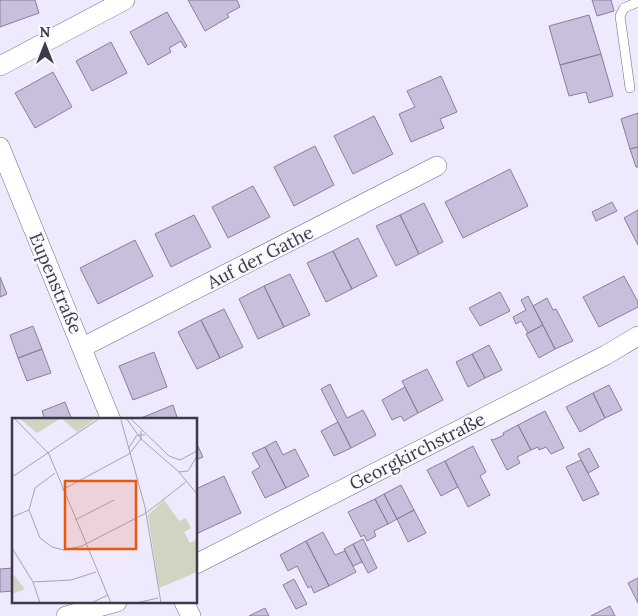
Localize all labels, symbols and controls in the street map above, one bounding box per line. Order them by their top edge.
north arrow [20,20,70,70]
text: N [40,23,51,41]
street label: Auf der Gathe [202,220,317,294]
street label: Eupenstraße [24,229,88,337]
street label: Georgkirchstraße [345,407,489,495]
inset map [12,418,198,604]

